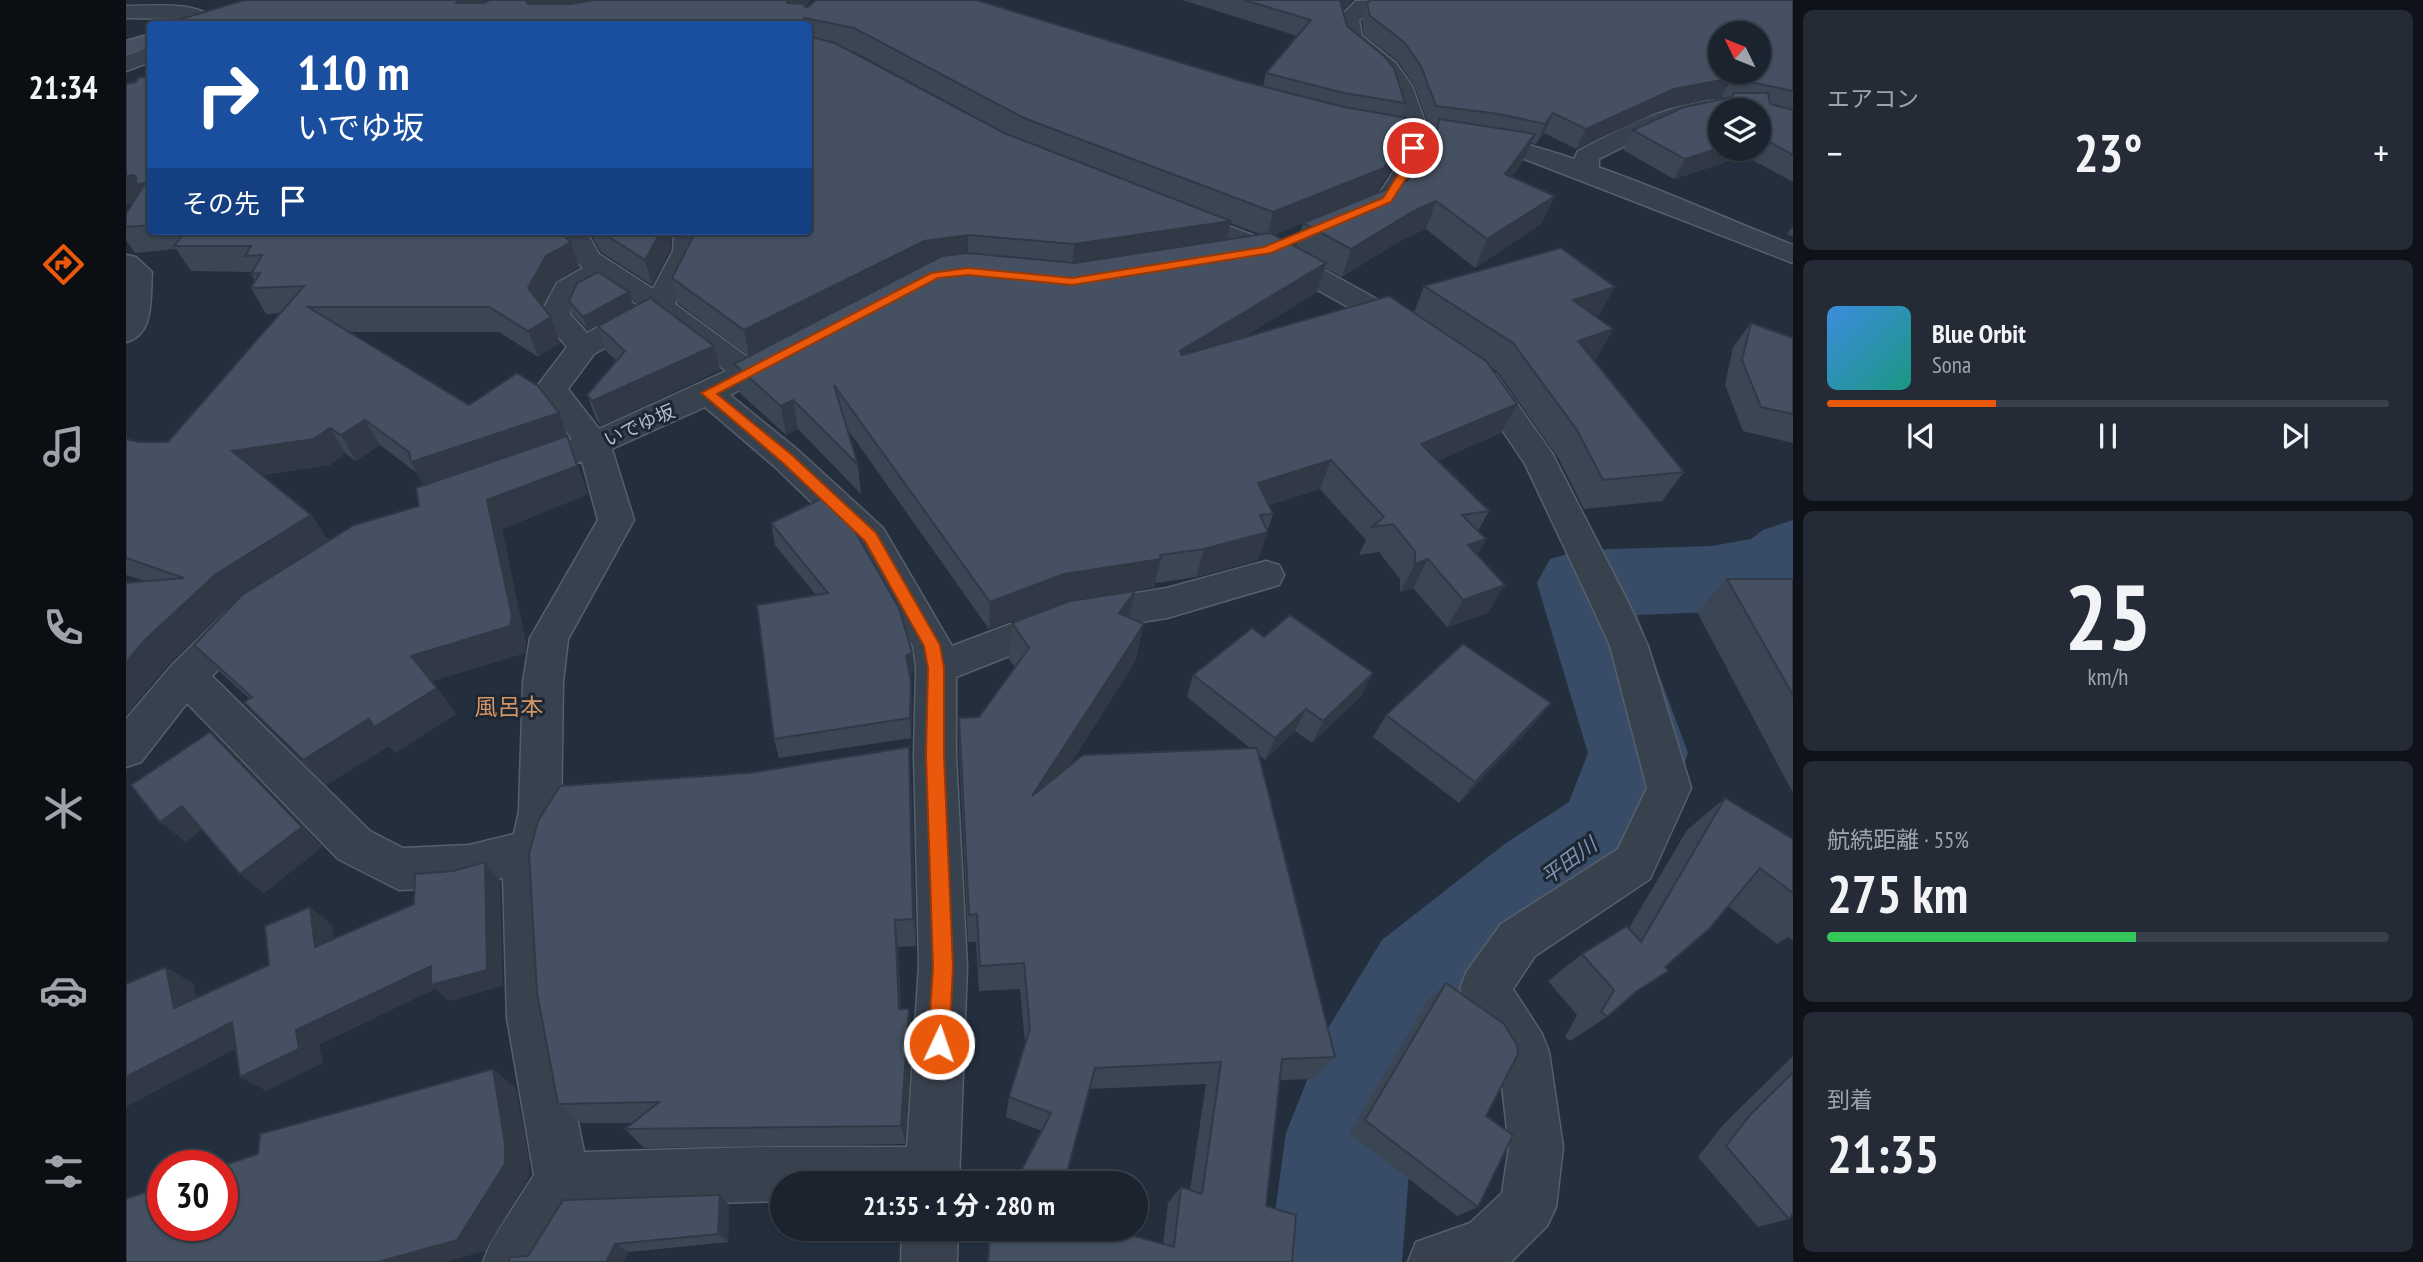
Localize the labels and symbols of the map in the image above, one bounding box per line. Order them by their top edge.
north arrow [1708,21,1771,84]
pin [1383,118,1443,178]
street label: いでゆ坂 [600,399,678,451]
district label: 風呂本 [475,692,544,721]
water label: 平田川 [1535,830,1604,890]
position arrow [902,1007,976,1081]
speed limit sign: 30 [147,1150,238,1241]

